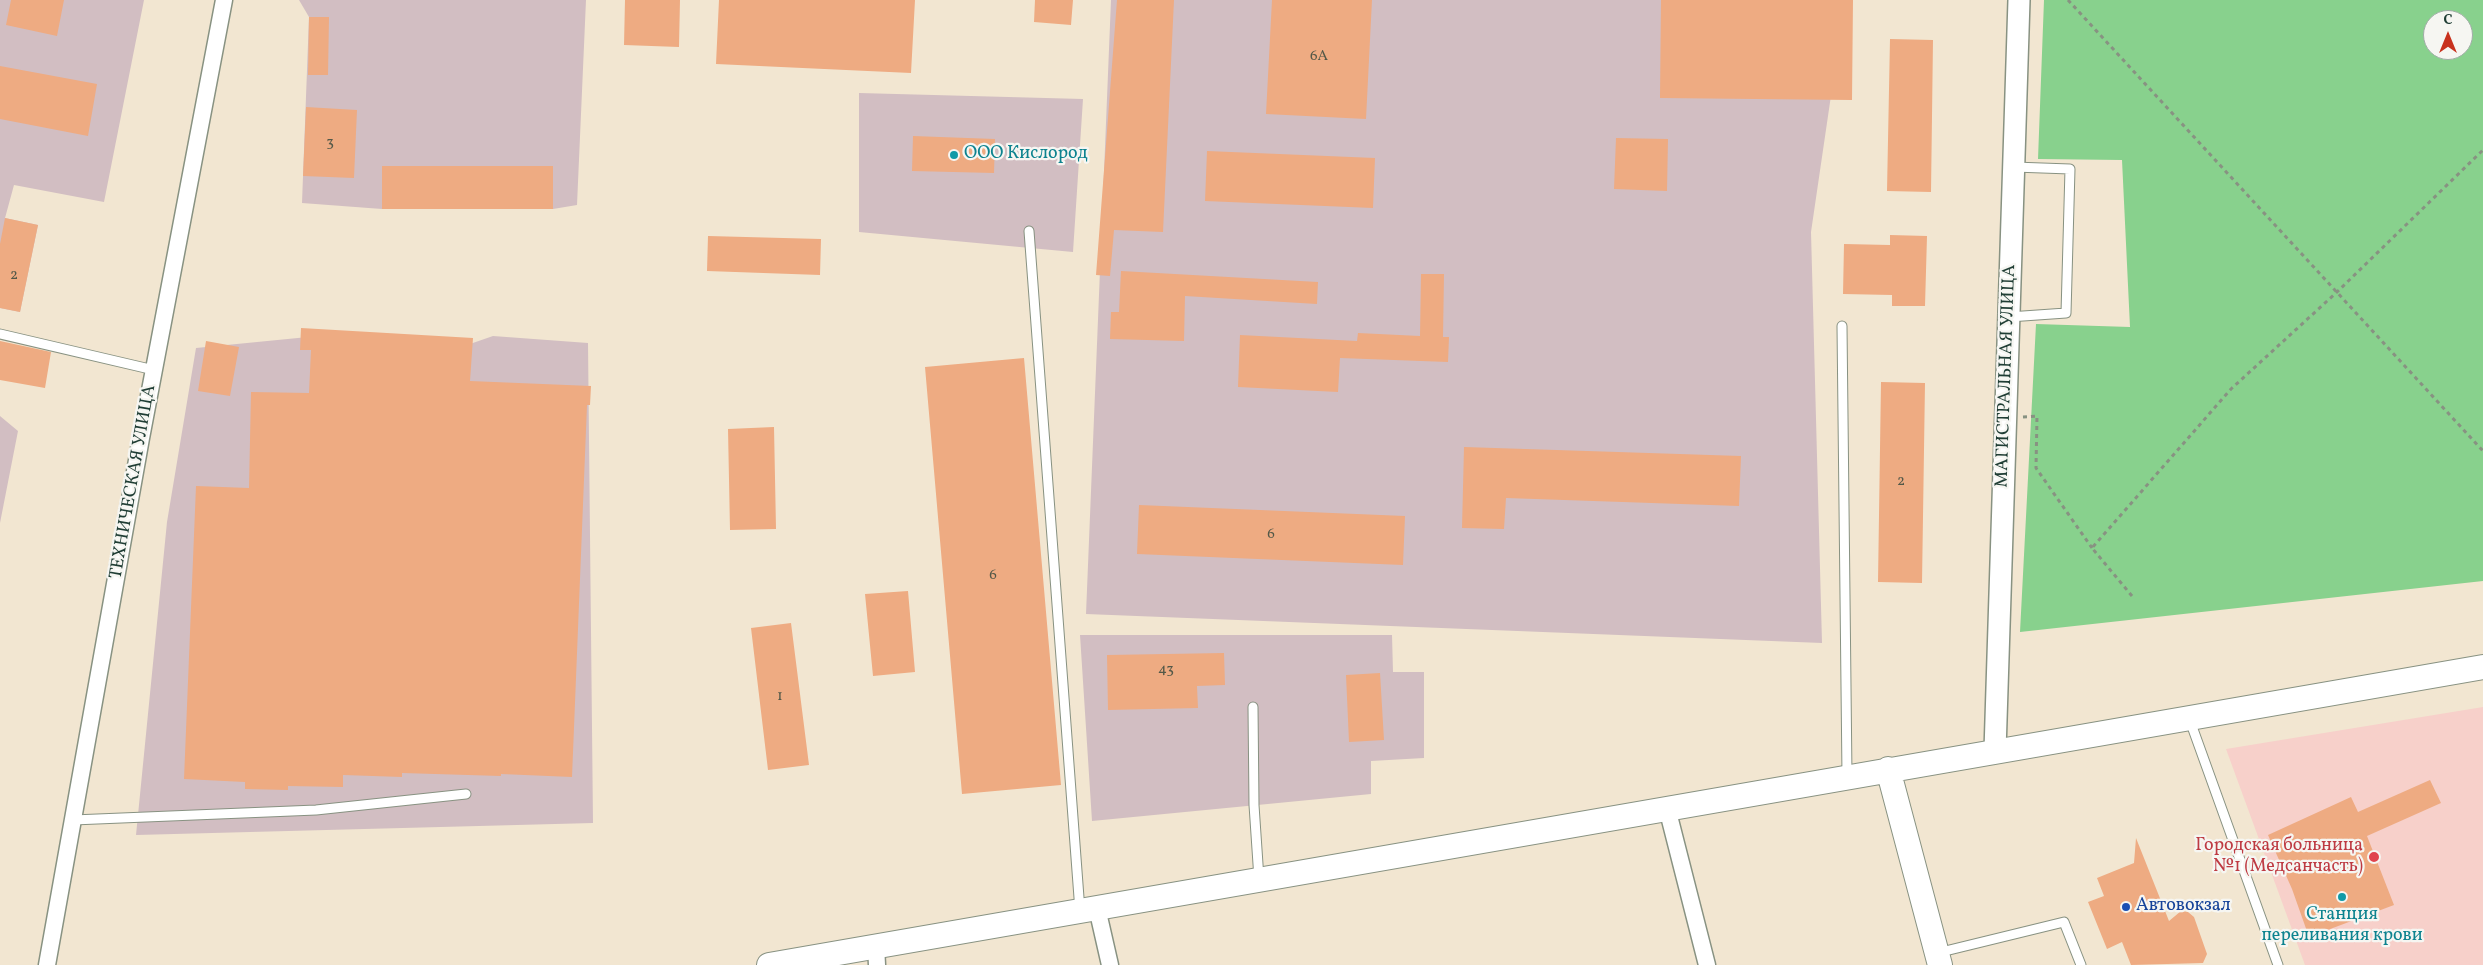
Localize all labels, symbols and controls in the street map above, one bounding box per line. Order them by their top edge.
north arrow [2423,10,2473,60]
text: С [2443,11,2453,30]
house number: 6А [1310,48,1328,66]
house number: 3 [326,134,334,152]
place label: ООО Кислород [964,144,1088,166]
marker: ООО Кислород [948,149,960,161]
street label: МАГИСТРАЛЬНАЯ УЛИЦА [1992,264,2022,488]
house number: 2 [10,267,18,285]
street label: ТЕХНИЧЕСКАЯ УЛИЦА [106,383,162,581]
house number: 2 [1897,473,1905,491]
house number: 6 [1267,526,1275,544]
house number: 6 [989,567,997,585]
house number: 43 [1158,661,1174,679]
house number: 1 [777,688,783,706]
place label: Городская больница №1 (Медсанчасть) [2195,836,2363,879]
marker: Городская больница №1 (Медсанчасть) [2367,850,2381,864]
marker: Станция переливания крови [2336,891,2348,903]
place label: Автовокзал [2136,896,2231,918]
marker: Автовокзал [2120,901,2132,913]
place label: Станция переливания крови [2261,905,2423,948]

